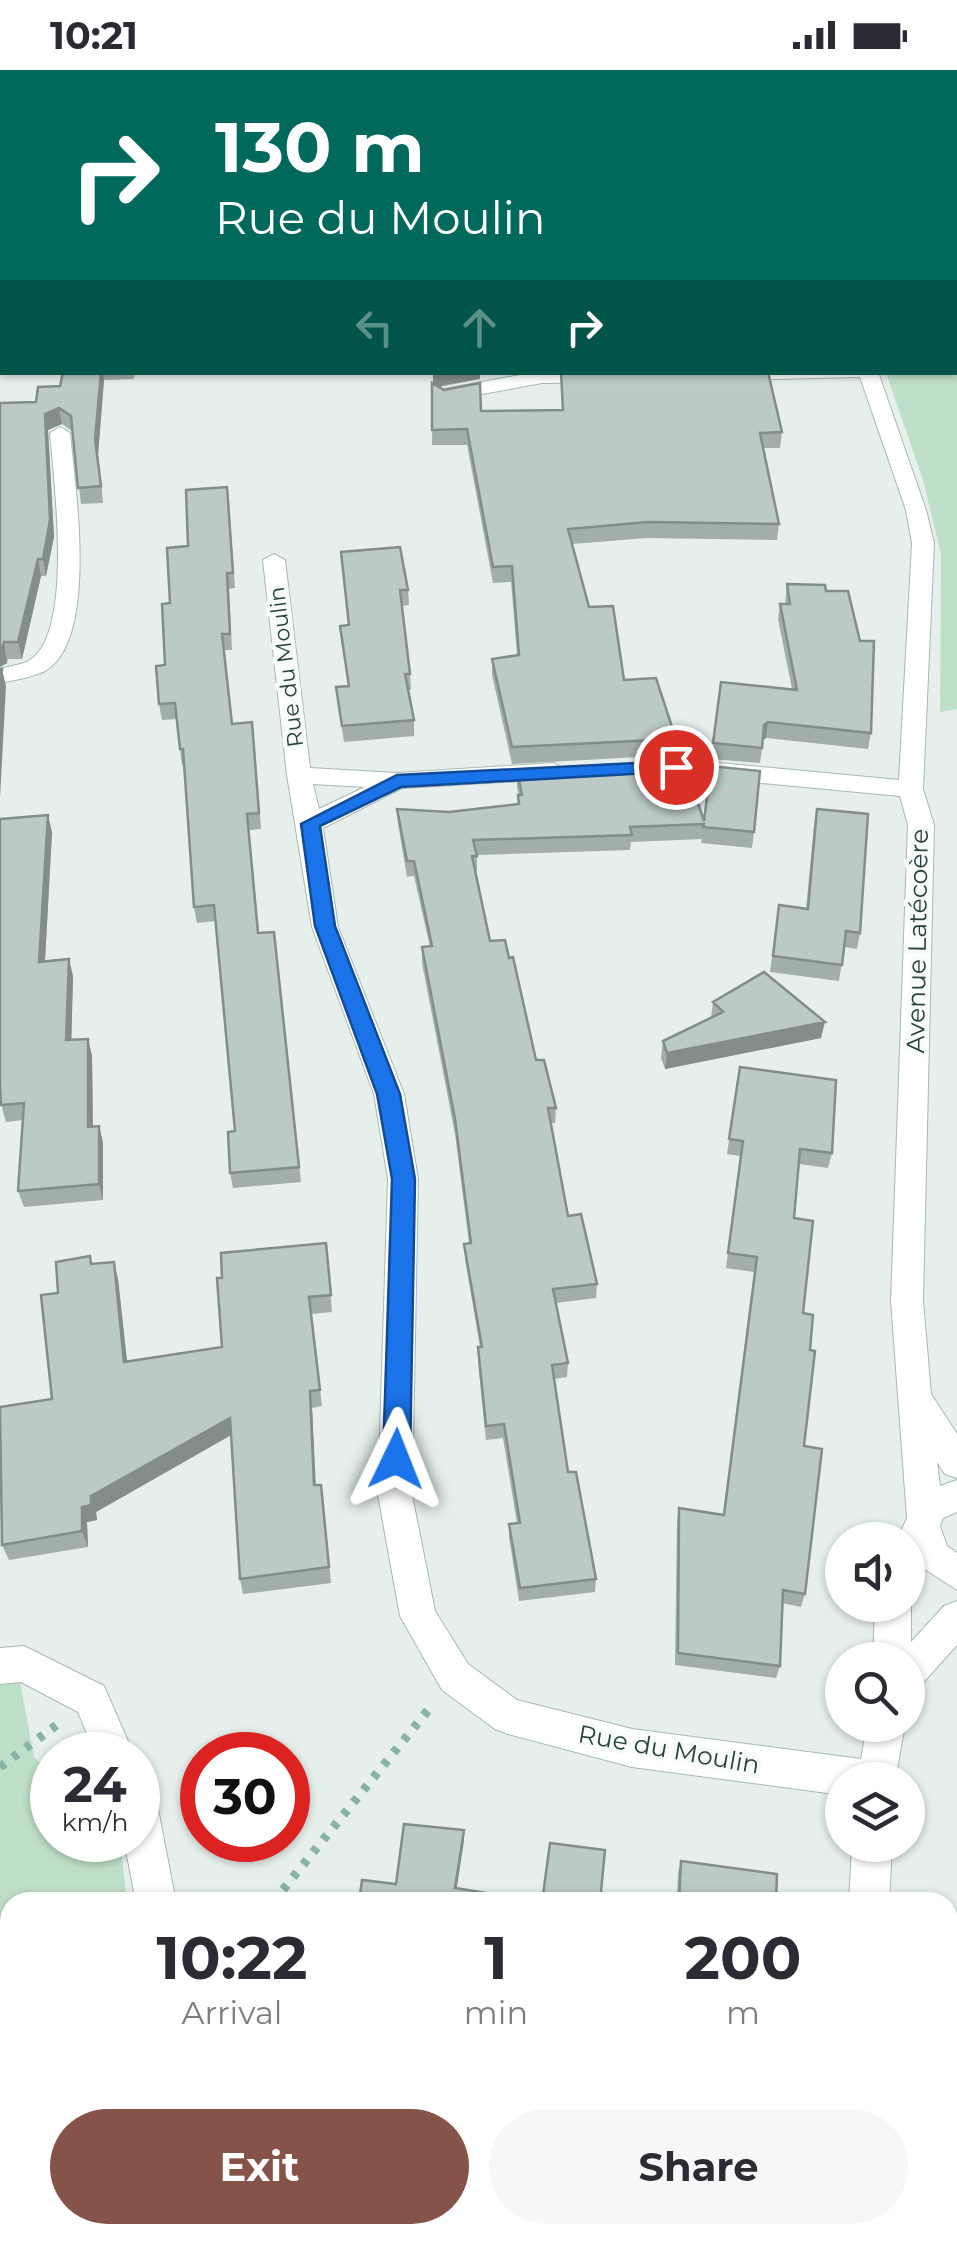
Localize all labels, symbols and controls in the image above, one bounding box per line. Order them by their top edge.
text: 10:21 [50,12,138,59]
text: 130 m [215,104,425,190]
icon: right [50,110,180,240]
text: Rue du Moulin [215,190,545,245]
icon: left [347,300,402,355]
icon: ahead [452,300,507,355]
icon: right [557,300,612,355]
street label: Rue du Moulin [263,585,309,749]
pin [634,725,719,810]
icon: arrive [649,740,704,795]
street label: Avenue Latécoère [900,828,934,1054]
position arrow [344,1407,448,1511]
map controls [825,1522,925,1862]
button: sound [825,1522,925,1622]
button: search [825,1642,925,1742]
street label: Rue du Moulin [576,1718,762,1780]
speed limit sign: 30 [180,1732,310,1862]
text: 24 [63,1754,127,1815]
button: layers [825,1762,925,1862]
text: km/h [62,1807,128,1837]
text: 10:22 [157,1921,307,1994]
text: 1 [484,1921,508,1994]
text: 200 [685,1921,801,1994]
text: Arrival [181,1993,282,2032]
text: min [464,1993,528,2032]
text: m [726,1993,760,2032]
button: Exit [50,2109,469,2224]
button: Share [489,2109,908,2224]

